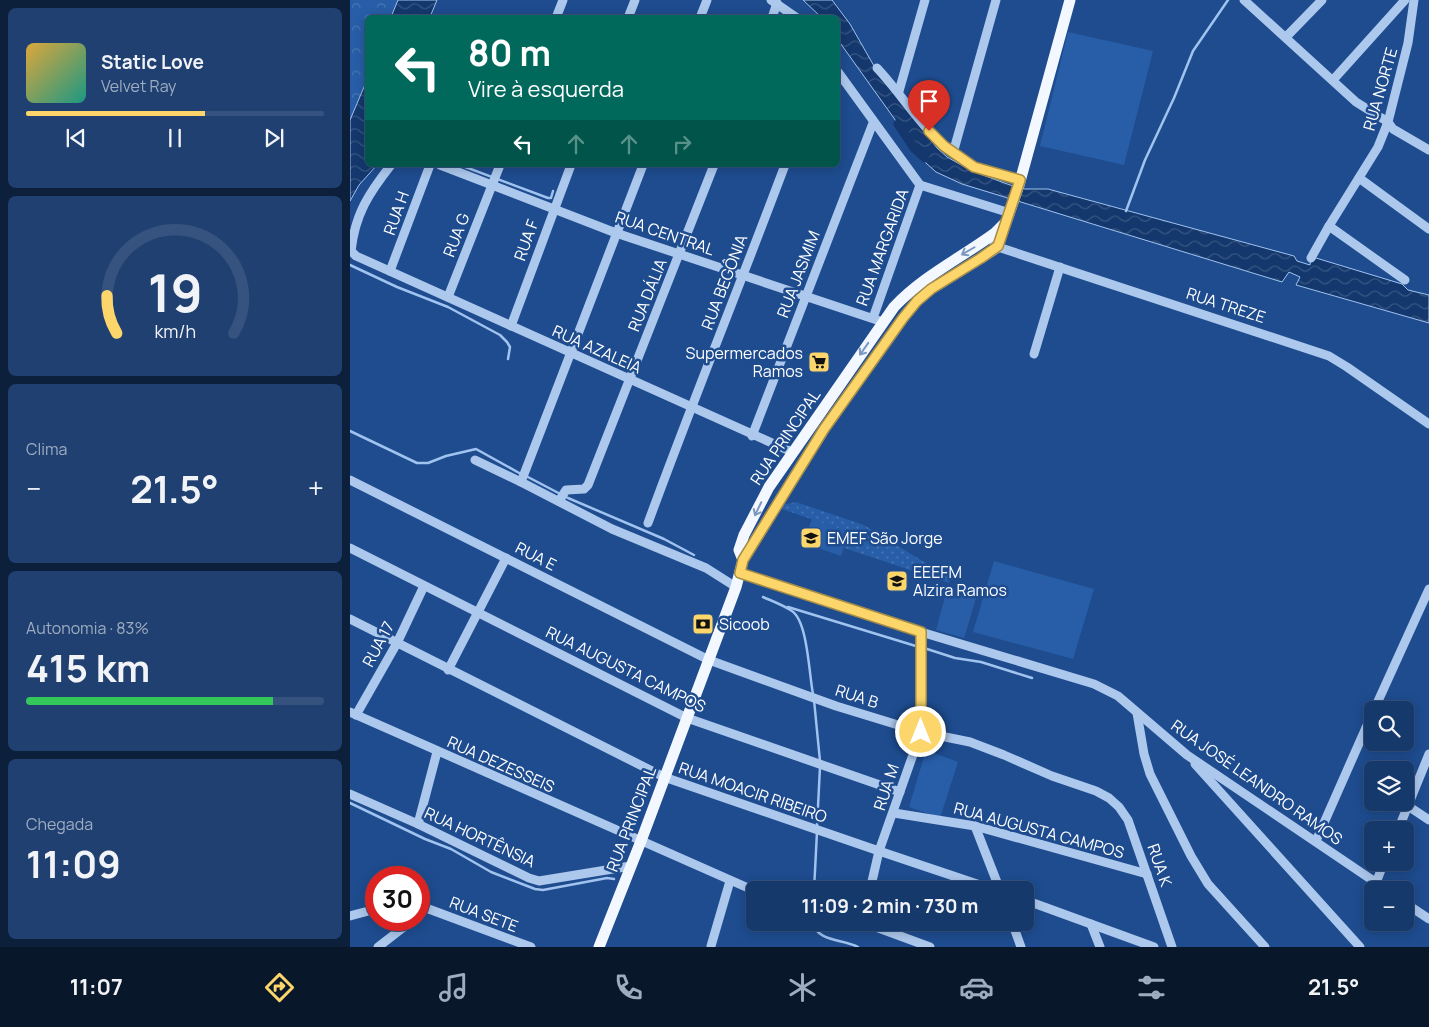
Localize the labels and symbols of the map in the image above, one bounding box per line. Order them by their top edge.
street label: RUA NORTE [1358,45,1402,133]
pin [908,80,950,131]
street label: RUA MARGARIDA [851,185,913,309]
street label: RUA H [378,188,414,238]
street label: RUA CENTRAL [612,206,718,260]
street label: RUA G [438,210,474,260]
street label: RUA F [508,216,544,264]
street label: RUA JASMIM [771,227,825,321]
street label: RUA BEGÔNIA [696,231,752,333]
one-way arrow [962,246,976,256]
street label: RUA DÁLIA [622,255,672,335]
street label: RUA TREZE [1184,282,1268,328]
street label: RUA AZALEIA [549,320,645,378]
one-way arrow [859,341,869,355]
place label: Supermercados Ramos [686,342,803,382]
supermarket icon: Supermercados Ramos [807,350,831,374]
street label: RUA PRINCIPAL [745,385,825,489]
one-way arrow [753,501,762,516]
school or university icon: EMEF São Jorge [799,526,823,550]
place label: EMEF São Jorge [827,527,943,549]
street label: RUA E [512,536,560,576]
place label: EEEFM Alzira Ramos [913,561,1007,601]
school or university icon: EEEFM Alzira Ramos [885,569,909,593]
bank icon: Sicoob [691,612,715,636]
place label: Sicoob [719,613,770,635]
street label: RUA 17 [357,617,399,671]
street label: RUA AUGUSTA CAMPOS [542,621,710,717]
street label: RUA B [833,679,881,713]
position arrow [894,705,946,757]
street label: RUA JOSÉ LEANDRO RAMOS [1167,714,1347,850]
street label: RUA DEZESSEIS [444,731,558,798]
street label: RUA MOACIR RIBEIRO [676,756,830,828]
street label: RUA M [868,761,904,813]
street label: RUA PRINCIPAL [601,763,661,875]
street label: RUA AUGUSTA CAMPOS [951,797,1127,863]
street label: RUA HORTÊNSIA [421,802,539,872]
street label: RUA K [1142,841,1178,890]
speed limit sign: 30 [365,866,430,931]
street label: RUA SETE [447,891,521,937]

